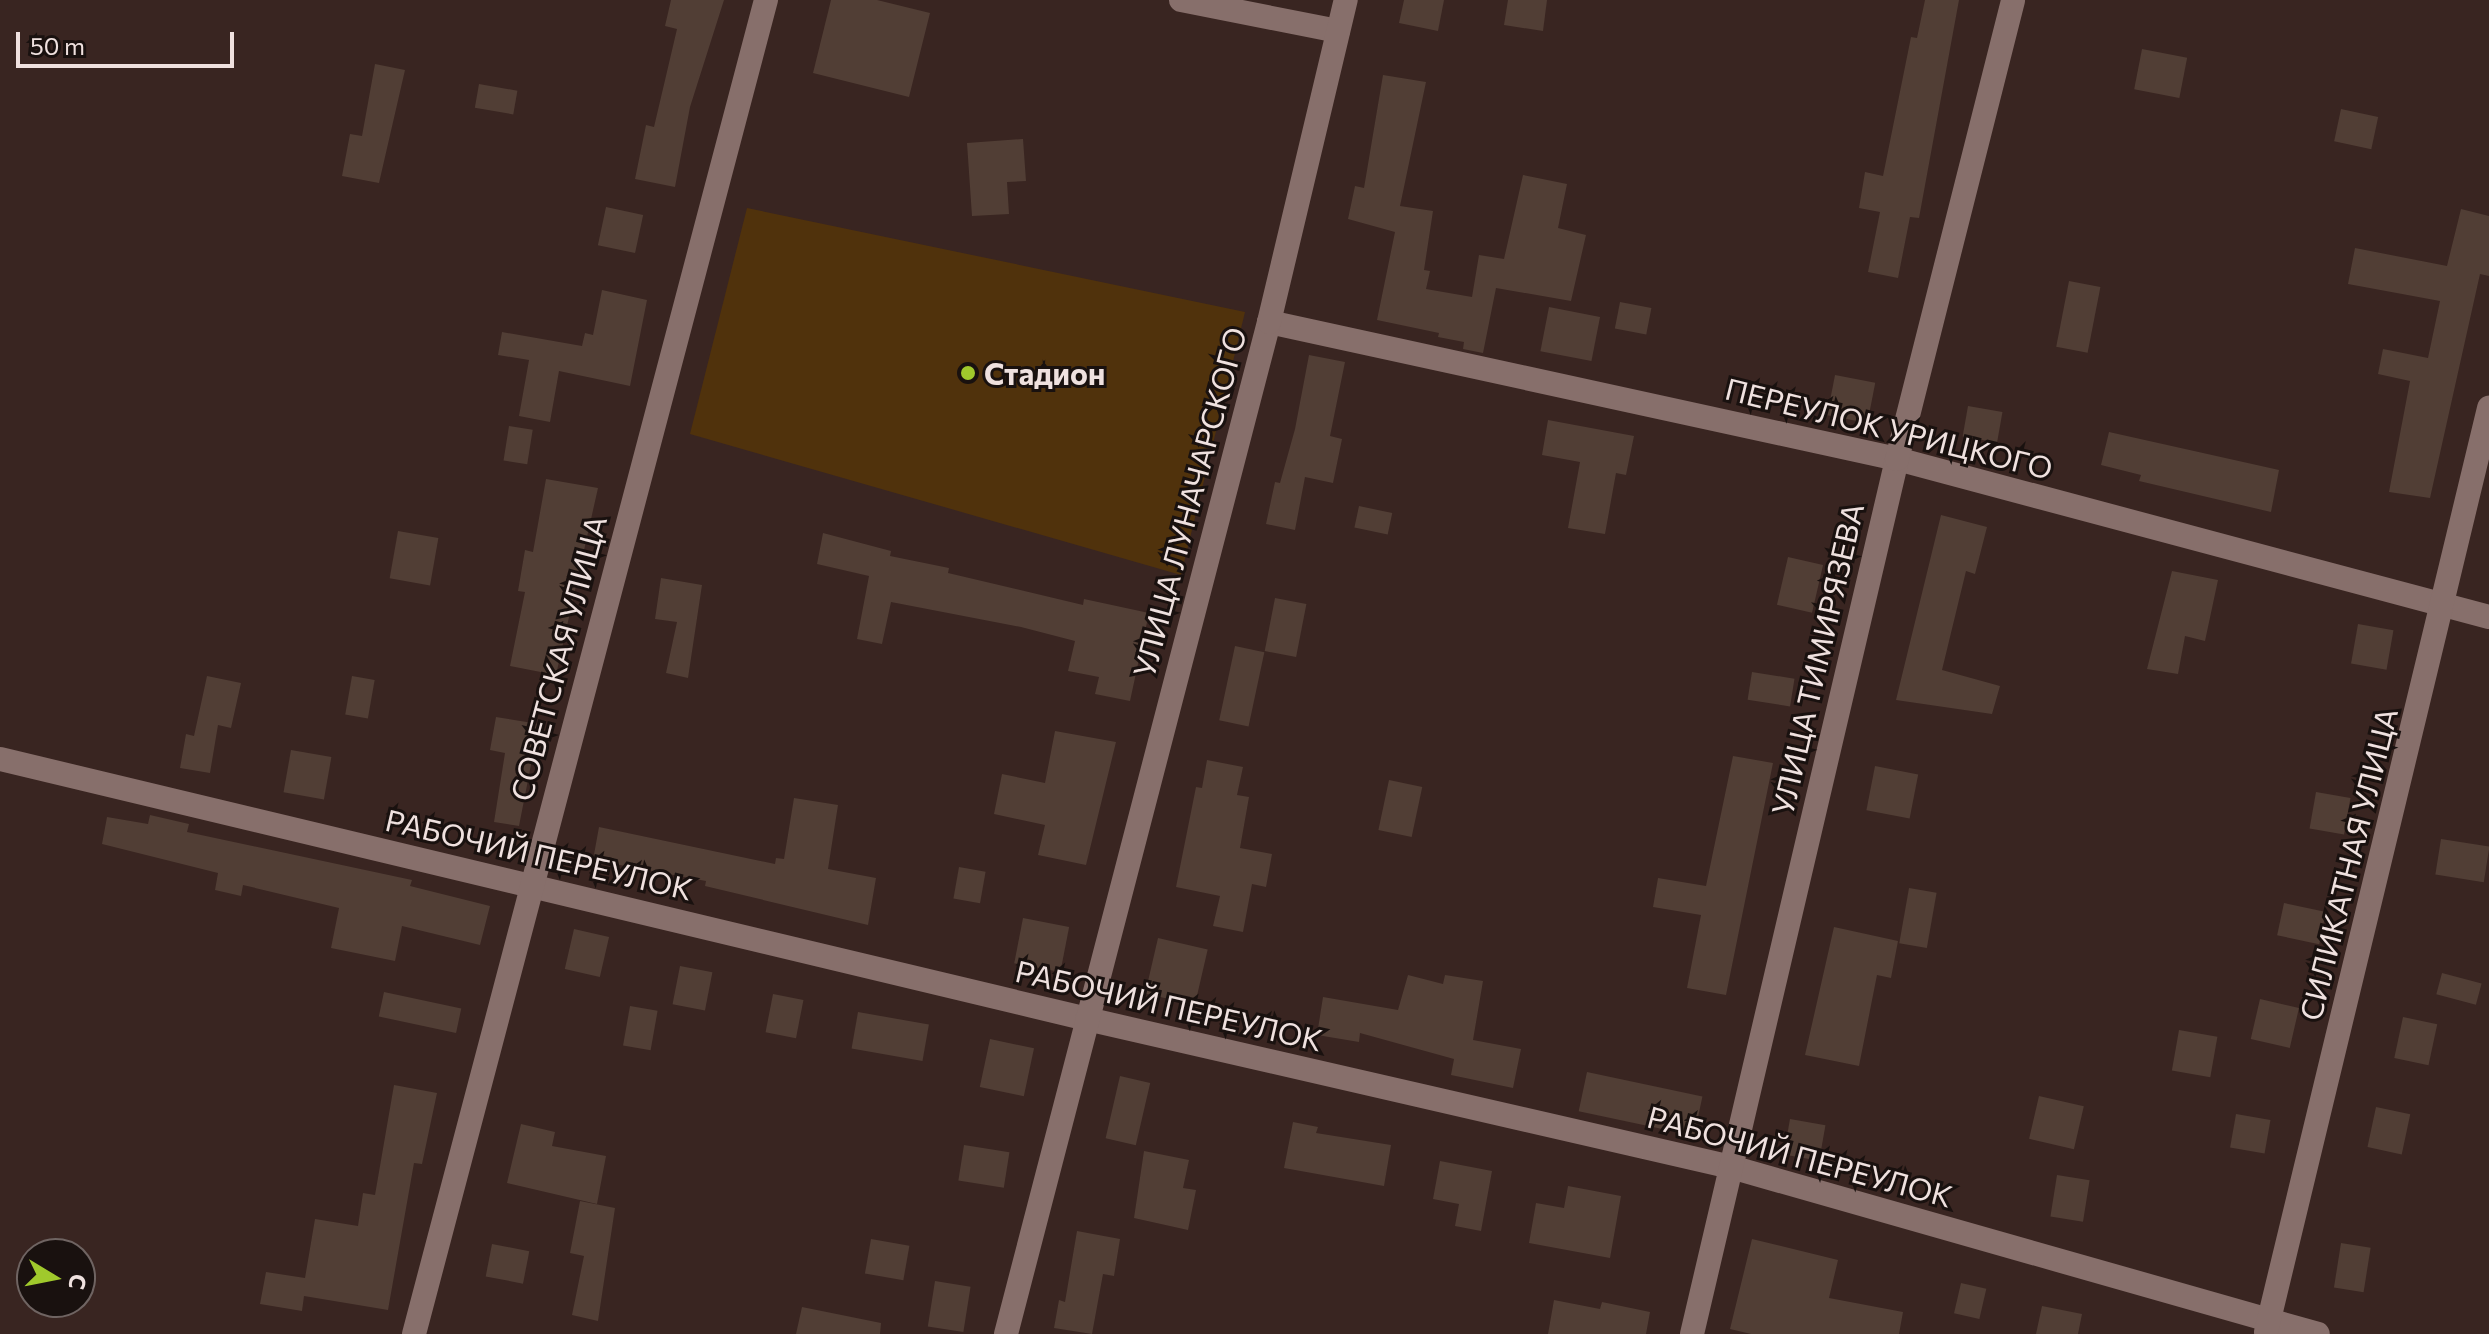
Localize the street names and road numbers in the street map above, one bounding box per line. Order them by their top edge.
street label: УЛИЦА ЛУНАЧАРСКОГО [1125,323,1253,681]
street label: ПЕРЕУЛОК УРИЦКОГО [1722,370,2056,486]
street label: УЛИЦА ТИМИРЯЗЕВА [1764,499,1870,819]
street label: СОВЕТСКАЯ УЛИЦА [503,511,613,805]
street label: СИЛИКАТНАЯ УЛИЦА [2292,704,2404,1024]
street label: РАБОЧИЙ ПЕРЕУЛОК [382,801,696,907]
street label: РАБОЧИЙ ПЕРЕУЛОК [1012,952,1326,1058]
street label: РАБОЧИЙ ПЕРЕУЛОК [1644,1098,1956,1214]

